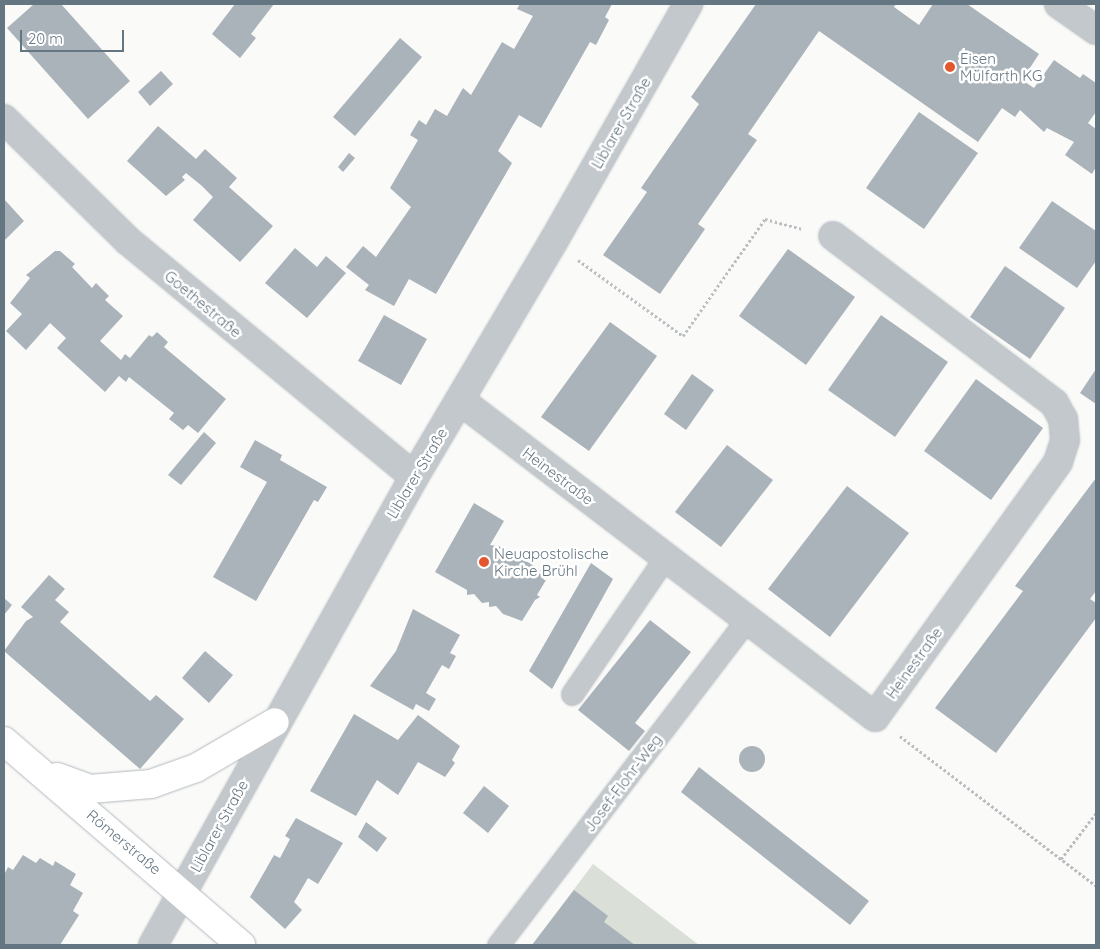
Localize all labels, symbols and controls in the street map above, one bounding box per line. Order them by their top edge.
scale bar [22,20,126,52]
text: 20 m [28,29,63,48]
place label: Eisen Mülfarth KG [960,49,1042,84]
marker: Eisen Mülfarth KG [944,61,956,73]
street label: Liblarer Straße [588,74,654,172]
street label: Goethestraße [161,267,245,341]
street label: Liblarer Straße [383,424,451,522]
street label: Heinestraße [519,444,597,508]
place label: Neuapostolische Kirche Brühl [494,544,609,579]
marker: Neuapostolische Kirche Brühl [478,556,490,568]
street label: Heinestraße [882,624,946,702]
street label: Josef-Flohr-Weg [580,731,666,835]
street label: Liblarer Straße [186,777,252,875]
street label: Römerstraße [83,806,165,878]

